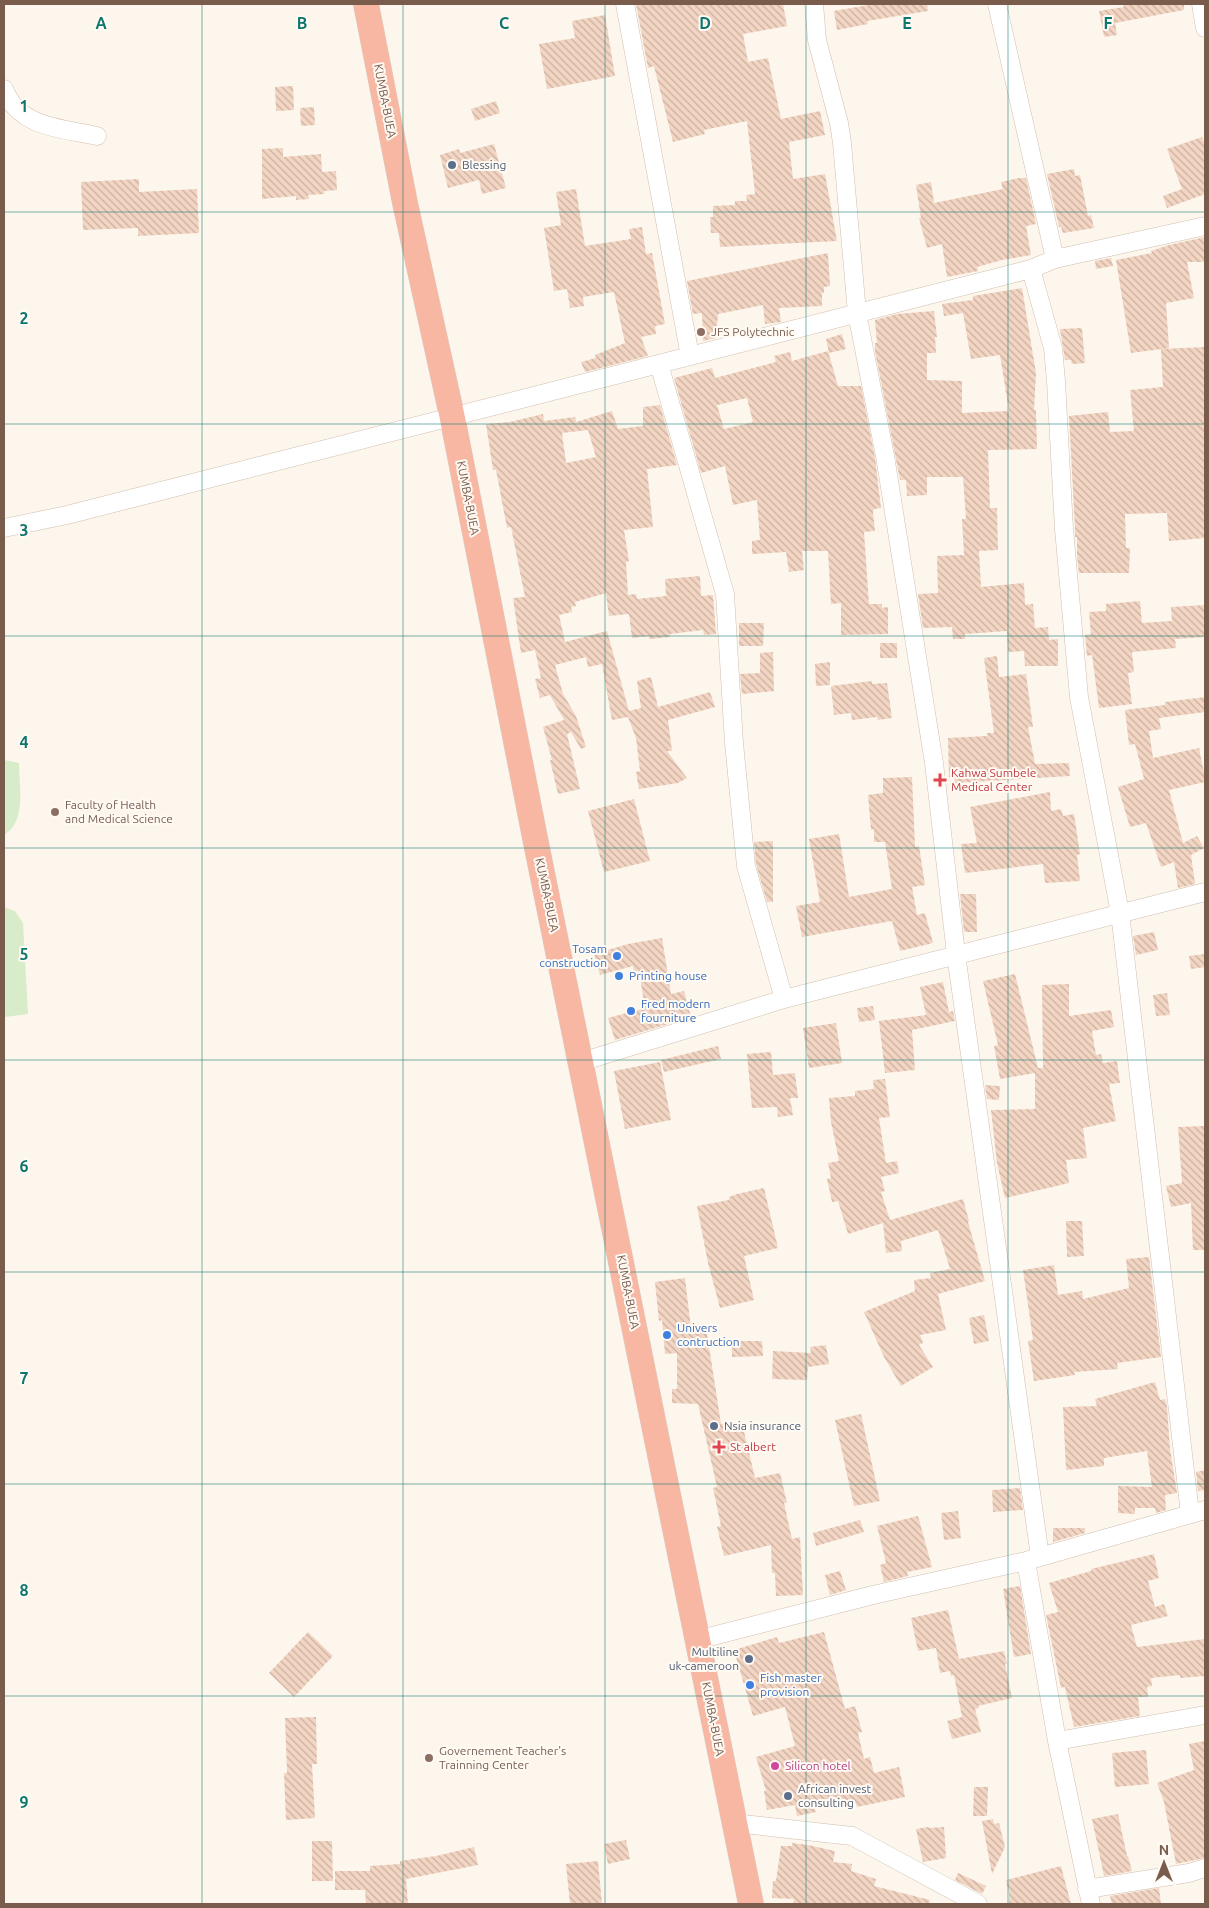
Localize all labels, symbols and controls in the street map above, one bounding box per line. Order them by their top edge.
text: A [95,14,107,32]
text: B [297,14,307,32]
text: C [499,14,509,32]
text: D [699,14,711,32]
text: E [902,14,912,32]
text: F [1104,14,1113,32]
street label: KUMBA-BUEA [372,63,399,139]
text: 1 [19,97,29,115]
place label: Blessing [462,158,506,171]
marker: Blessing [446,159,458,171]
text: 2 [19,309,29,327]
place label: JFS Polytechnic [711,325,795,338]
marker: JFS Polytechnic [695,326,707,338]
street label: KUMBA-BUEA [455,460,482,536]
text: 3 [19,521,29,539]
text: 4 [19,733,29,751]
place label: Kahwa Sumbele Medical Center [951,766,1036,793]
marker: Kahwa Sumbele Medical Center [933,773,947,787]
place label: Faculty of Health and Medical Science [65,798,173,825]
marker: Faculty of Health and Medical Science [49,806,61,818]
street label: KUMBA-BUEA [533,857,562,933]
place label: Tosam construction [539,942,607,969]
text: 5 [19,945,29,963]
marker: Tosam construction [611,950,623,962]
place label: Printing house [629,969,707,982]
marker: Printing house [613,970,625,982]
place label: Fred modern fourniture [641,997,710,1024]
marker: Fred modern fourniture [625,1005,637,1017]
text: 6 [19,1157,29,1175]
street label: KUMBA-BUEA [615,1254,642,1330]
place label: Univers contruction [677,1321,740,1348]
marker: Univers contruction [661,1329,673,1341]
text: 7 [19,1369,29,1387]
place label: Nsia insurance [724,1419,801,1432]
marker: Nsia insurance [708,1420,720,1432]
marker: St albert [712,1440,726,1454]
place label: St albert [730,1440,776,1453]
text: 8 [19,1581,29,1599]
place label: Multiline uk-cameroon [669,1645,739,1672]
marker: Multiline uk-cameroon [743,1653,755,1665]
place label: Fish master provision [760,1671,822,1698]
marker: Fish master provision [744,1679,756,1691]
street label: KUMBA-BUEA [700,1681,727,1757]
place label: Governement Teacher's Trainning Center [439,1744,566,1771]
marker: Governement Teacher's Trainning Center [423,1752,435,1764]
place label: Silicon hotel [785,1759,851,1772]
marker: Silicon hotel [769,1760,781,1772]
place label: African invest consulting [798,1782,872,1809]
marker: African invest consulting [782,1790,794,1802]
text: 9 [19,1793,29,1811]
north arrow [1139,1838,1189,1888]
text: N [1159,1842,1169,1858]

